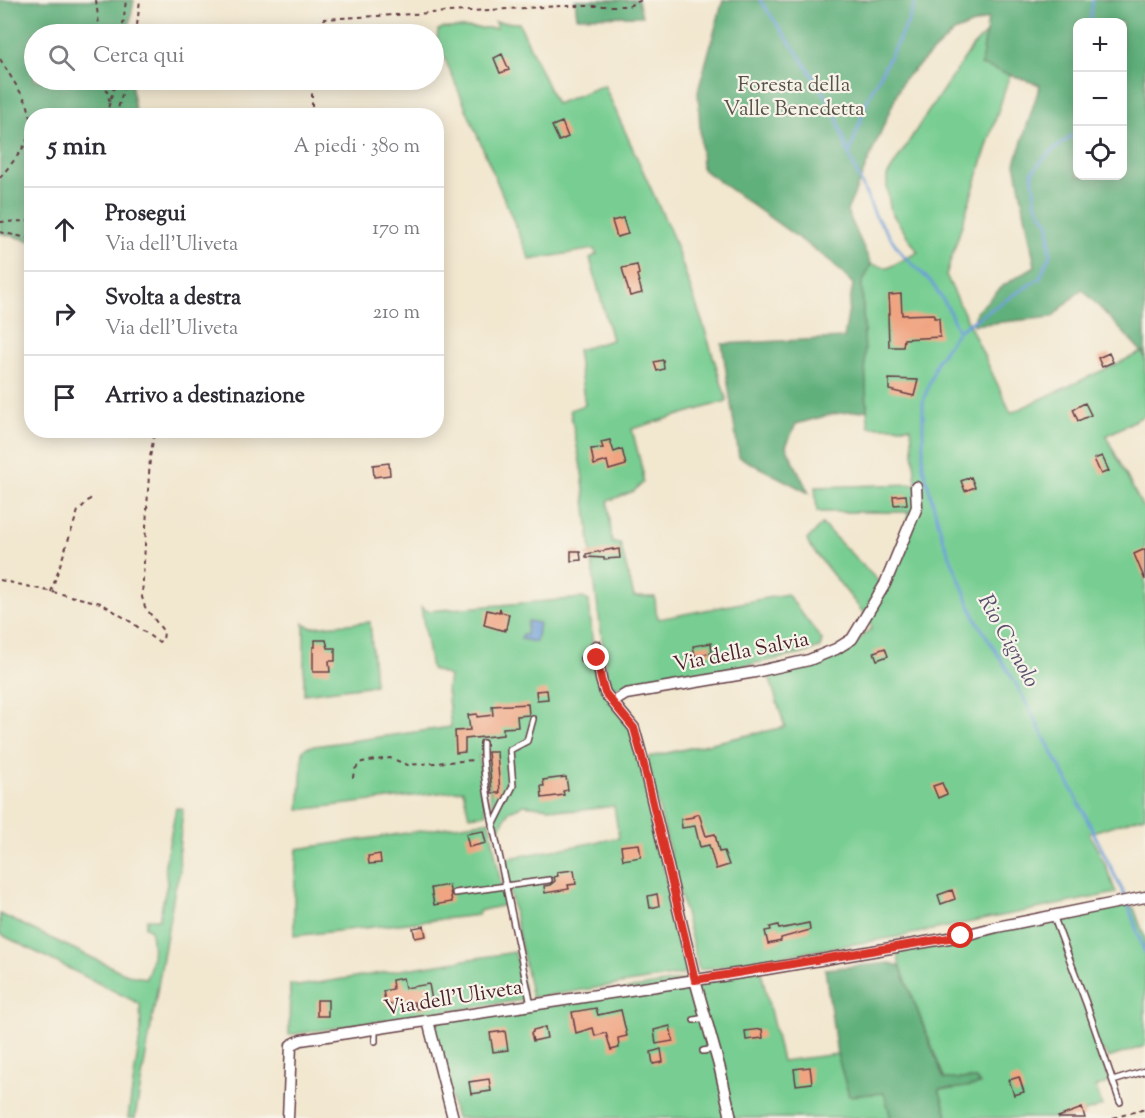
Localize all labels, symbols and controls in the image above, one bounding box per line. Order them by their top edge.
map controls [1073,18,1127,180]
button: + [1073,18,1127,72]
search box [24,24,444,90]
icon: search [45,41,78,74]
text: Cerca qui [93,41,184,73]
park label: Foresta della Valle Benedetta [723,71,865,125]
button: − [1073,72,1127,126]
button: locate [1073,126,1127,180]
text: 5 min [48,129,107,166]
text: A piedi · 380 m [294,133,420,162]
text: Prosegui [105,199,186,231]
icon: ahead [48,213,81,246]
text: 170 m [372,215,420,244]
text: Via dell'Uliveta [105,231,238,260]
text: Svolta a destra [105,283,241,315]
icon: right [48,297,81,330]
text: 210 m [373,299,420,328]
text: Via dell'Uliveta [105,315,238,344]
icon: arrive [48,381,81,414]
text: Arrivo a destinazione [105,381,305,413]
water label: Rio Cignolo [969,589,1046,694]
street label: Via della Salvia [671,625,812,681]
route end [583,644,609,670]
route start [947,922,973,948]
street label: Via dell'Uliveta [382,973,525,1025]

